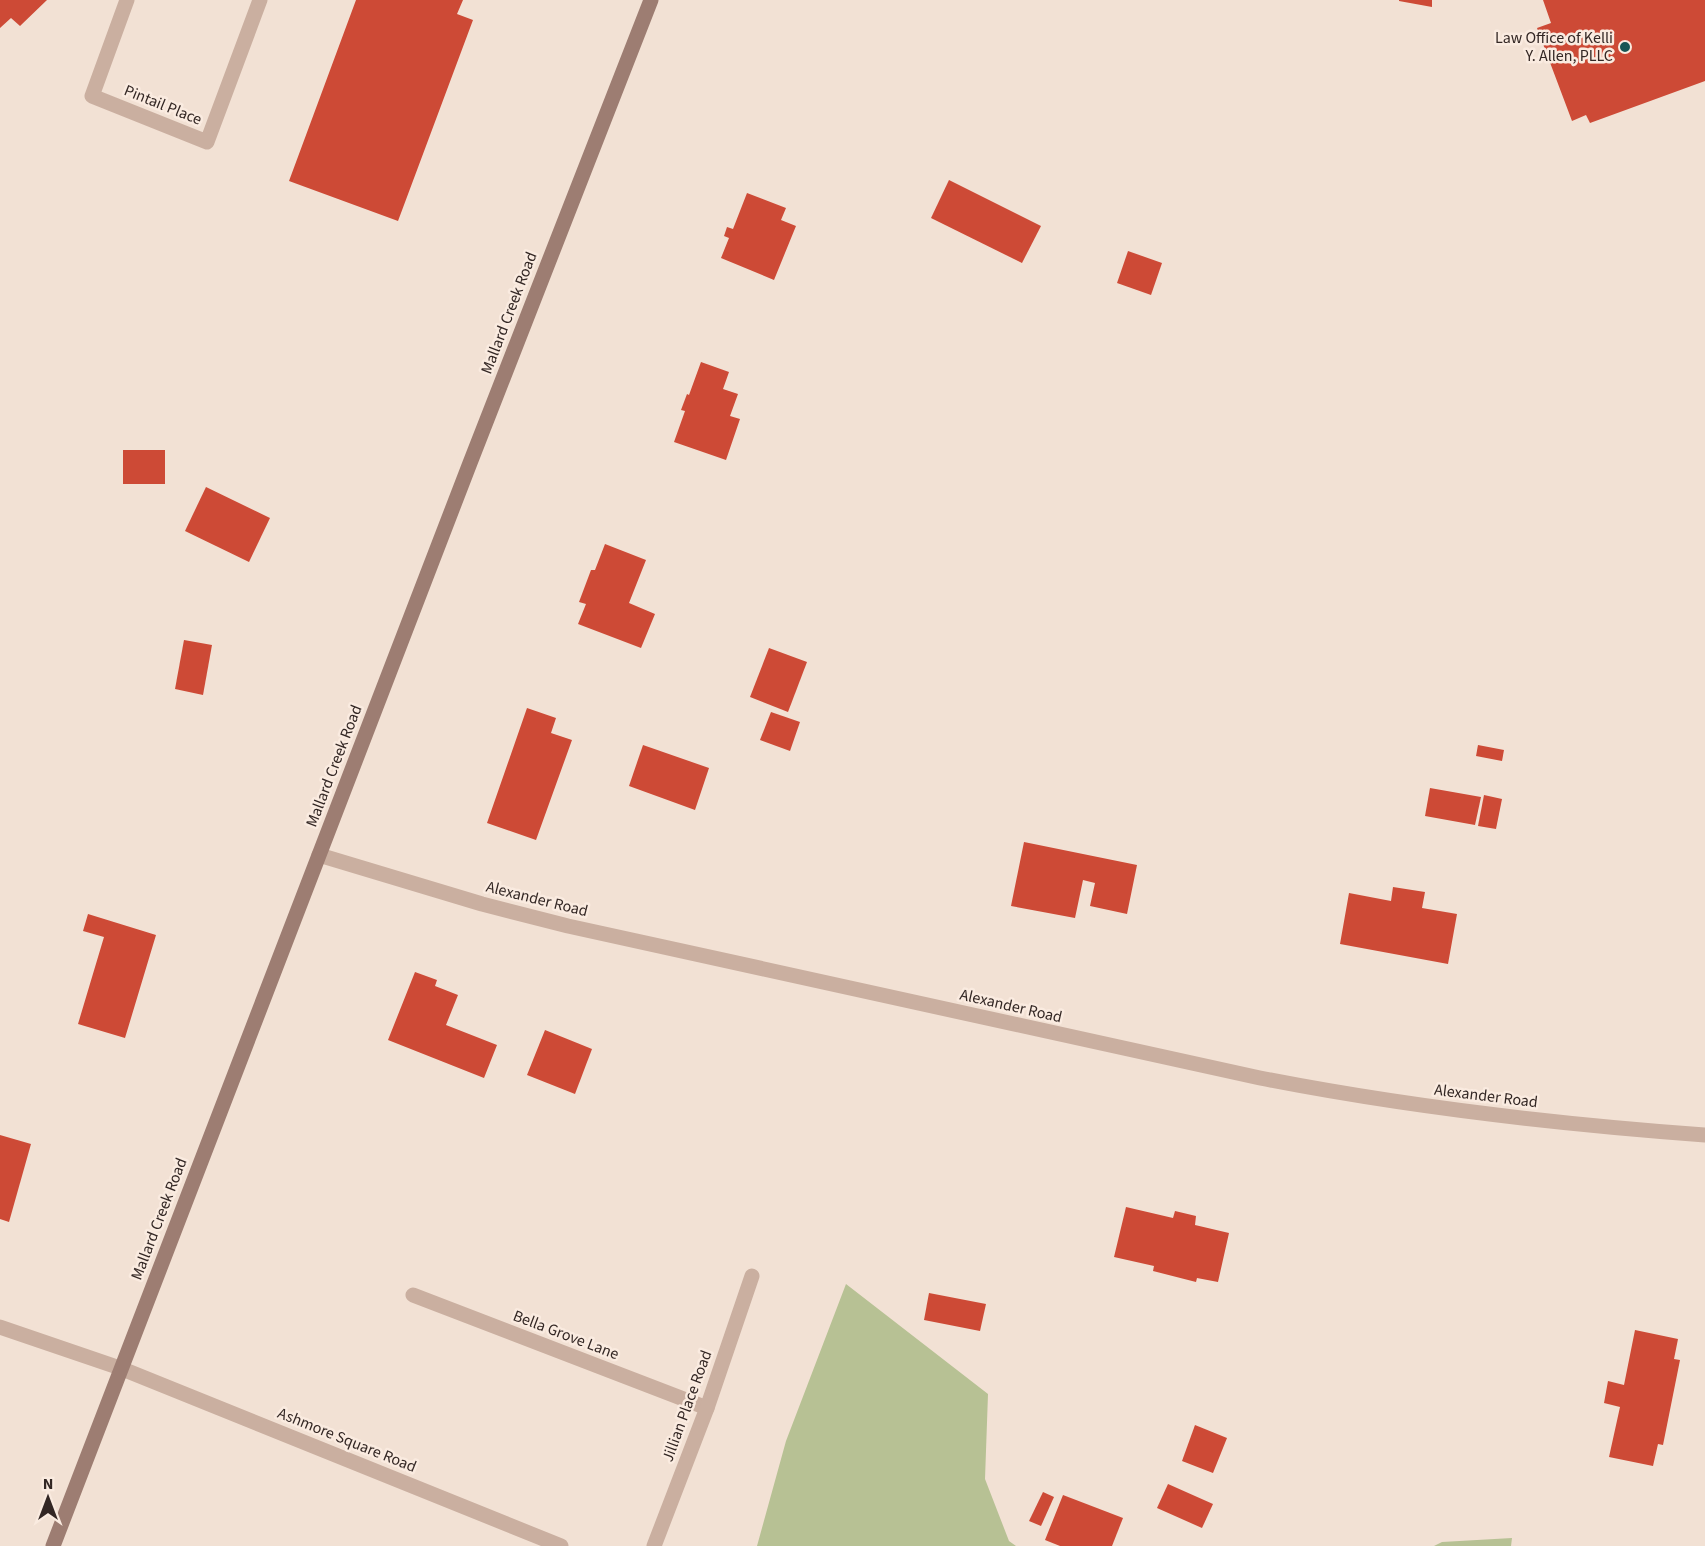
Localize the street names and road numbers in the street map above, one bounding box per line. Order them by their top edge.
street label: Pintail Place [121,79,205,131]
street label: Mallard Creek Road [476,249,542,377]
street label: Mallard Creek Road [301,702,367,830]
street label: Alexander Road [484,876,590,922]
street label: Alexander Road [958,984,1064,1028]
street label: Alexander Road [1433,1079,1539,1113]
street label: Mallard Creek Road [126,1155,192,1283]
street label: Bella Grove Lane [510,1305,622,1365]
street label: Jillian Place Road [657,1347,717,1465]
street label: Ashmore Square Road [274,1402,420,1478]

